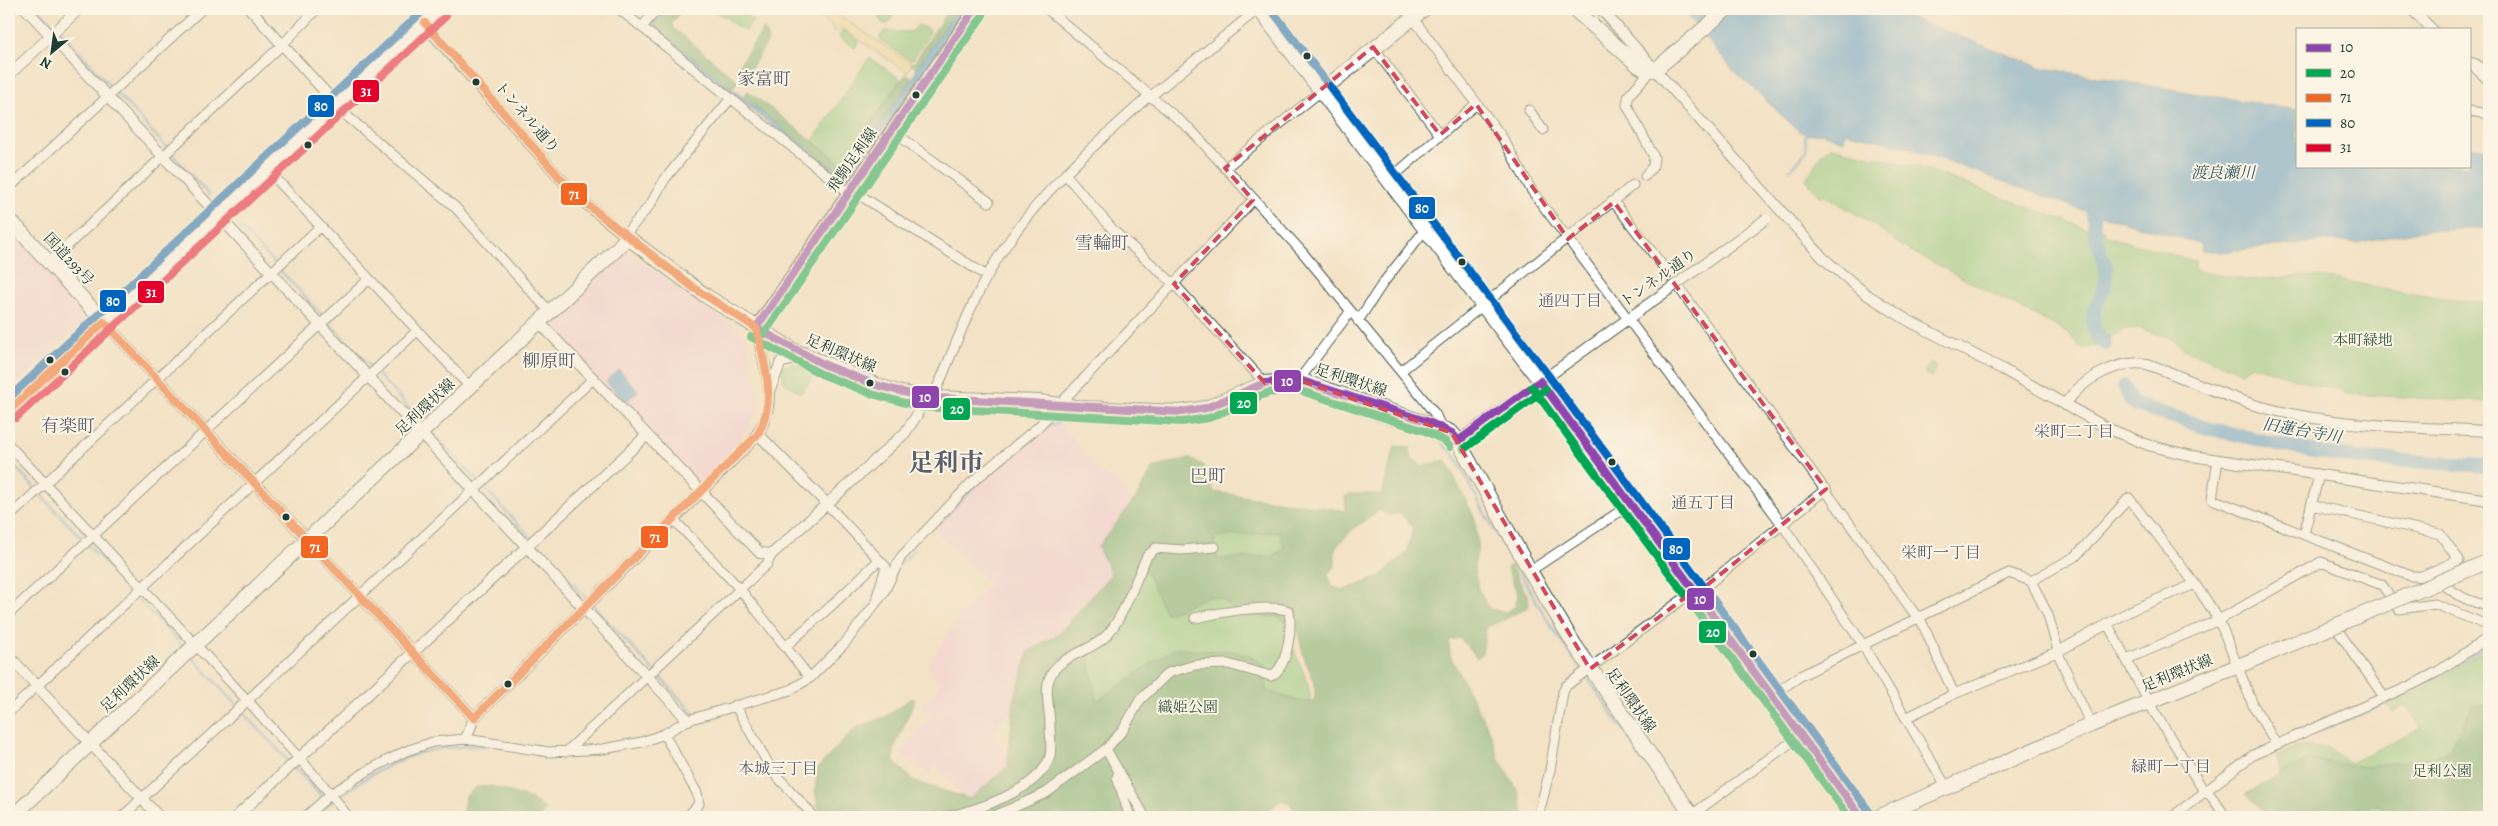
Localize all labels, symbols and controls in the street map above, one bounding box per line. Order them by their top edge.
north arrow [28,28,78,78]
legend [2296,28,2470,168]
text: 10 [2340,37,2353,57]
unlabelled marker [1302,51,1312,61]
text: N [37,52,55,74]
text: 20 [2340,63,2355,83]
district label: 家富町 [737,67,791,91]
unlabelled marker [471,77,481,87]
street label: トンネル通り [490,77,564,157]
line badge: 31 [352,79,380,103]
text: 31 [360,82,372,101]
text: 71 [2340,87,2351,107]
unlabelled marker [911,90,921,100]
line badge: 80 [307,94,335,118]
text: 80 [314,97,328,116]
text: 80 [2340,113,2355,133]
street label: 飛駒足利線 [822,124,882,196]
text: 31 [2340,137,2351,157]
unlabelled marker [303,140,313,150]
water label: 渡良瀬川 [2191,162,2257,184]
line badge: 71 [560,182,588,206]
text: 71 [569,185,580,204]
line badge: 80 [1408,196,1436,220]
text: 80 [1415,199,1429,218]
street label: 国道293号 [39,228,99,290]
district label: 雪輪町 [1075,231,1129,255]
street label: トンネル通り [1616,244,1700,312]
unlabelled marker [1457,257,1467,267]
line badge: 31 [137,280,165,304]
text: 31 [145,283,157,302]
line badge: 80 [99,289,127,313]
district label: 通四丁目 [1538,290,1602,312]
text: 80 [106,292,120,311]
street label: 足利環状線 [803,329,879,377]
park label: 本町緑地 [2333,330,2393,350]
district label: 柳原町 [522,349,576,373]
unlabelled marker [45,355,55,365]
street label: 足利環状線 [1312,359,1390,401]
unlabelled marker [60,367,70,377]
line badge: 10 [1273,369,1302,393]
text: 10 [1281,372,1293,391]
street label: 足利環状線 [391,374,459,440]
unlabelled marker [865,378,875,388]
line badge: 10 [911,385,940,409]
text: 10 [919,388,931,407]
line badge: 20 [1229,391,1258,415]
text: 20 [1237,394,1251,413]
line badge: 20 [942,397,971,421]
text: 20 [950,400,964,419]
water label: 旧蓮台寺川 [2261,413,2345,449]
district label: 有楽町 [41,414,95,438]
district label: 栄町二丁目 [2034,421,2114,443]
district label: 足利市 [908,446,984,480]
unlabelled marker [1607,457,1617,467]
district label: 巴町 [1190,464,1226,488]
district label: 通五丁目 [1671,492,1735,514]
unlabelled marker [281,512,291,522]
line badge: 71 [640,525,669,549]
text: 71 [650,528,661,547]
line badge: 71 [300,535,329,559]
line badge: 80 [1662,537,1691,561]
text: 71 [310,538,321,557]
text: 80 [1669,540,1683,559]
district label: 栄町一丁目 [1901,542,1981,564]
line badge: 10 [1686,587,1715,611]
text: 10 [1694,590,1706,609]
line badge: 20 [1698,620,1727,644]
text: 20 [1706,623,1720,642]
unlabelled marker [1748,649,1758,659]
street label: 足利環状線 [2138,650,2216,696]
street label: 足利環状線 [96,651,164,717]
street label: 足利環状線 [1601,664,1661,736]
unlabelled marker [503,679,513,689]
park label: 織姫公園 [1158,697,1218,717]
district label: 緑町一丁目 [2131,756,2211,778]
district label: 本城三丁目 [738,758,818,780]
park label: 足利公園 [2412,761,2472,781]

